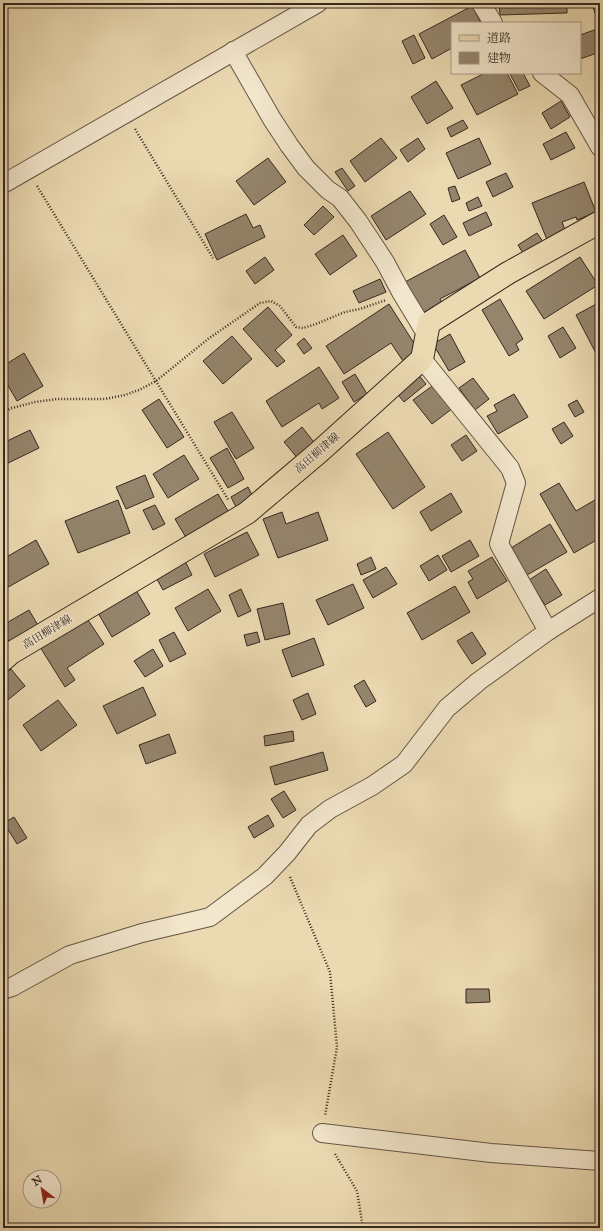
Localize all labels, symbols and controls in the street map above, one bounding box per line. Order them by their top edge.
legend [451,22,581,74]
text: 道路 [487,31,511,45]
text: 建物 [487,51,511,65]
street label: 高田柳津線 [292,430,342,476]
street label: 高田柳津線 [20,612,74,652]
north arrow [22,1169,62,1209]
text: N [30,1173,45,1189]

